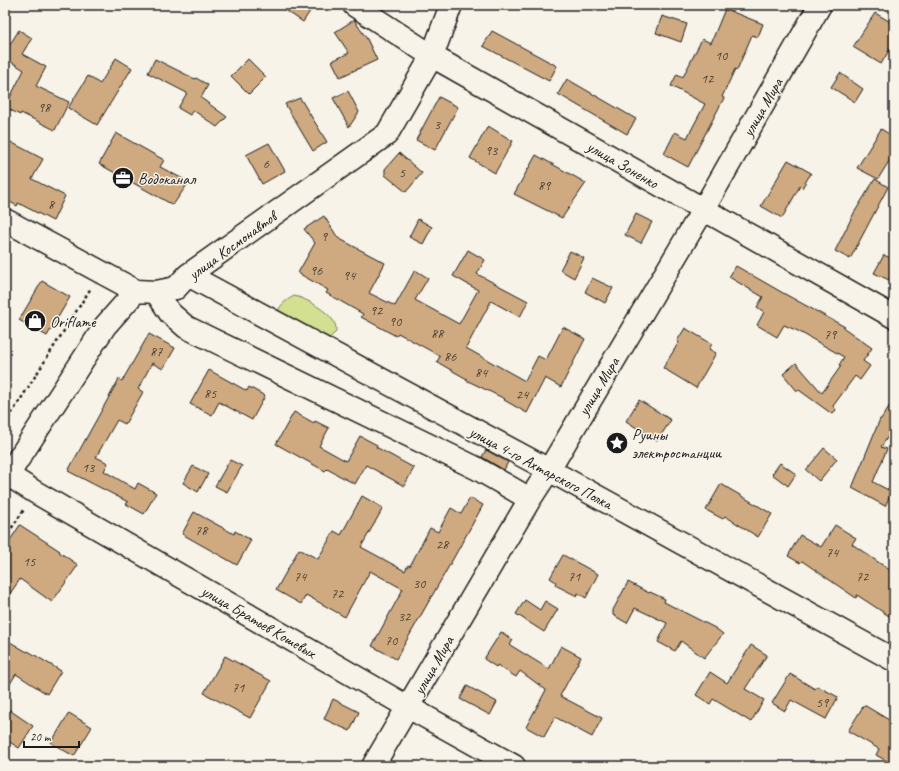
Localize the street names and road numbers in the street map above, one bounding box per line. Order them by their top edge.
street label: улица Мира [738,73,788,141]
street label: улица Зоненко [582,136,663,194]
street label: улица Космонавтов [184,205,283,285]
street label: улица Мира [573,352,625,420]
street label: улица 4-го Ахтарского Полка [465,421,617,515]
street label: улица Братьев Кошевых [197,580,321,664]
street label: улица Мира [409,631,459,699]

